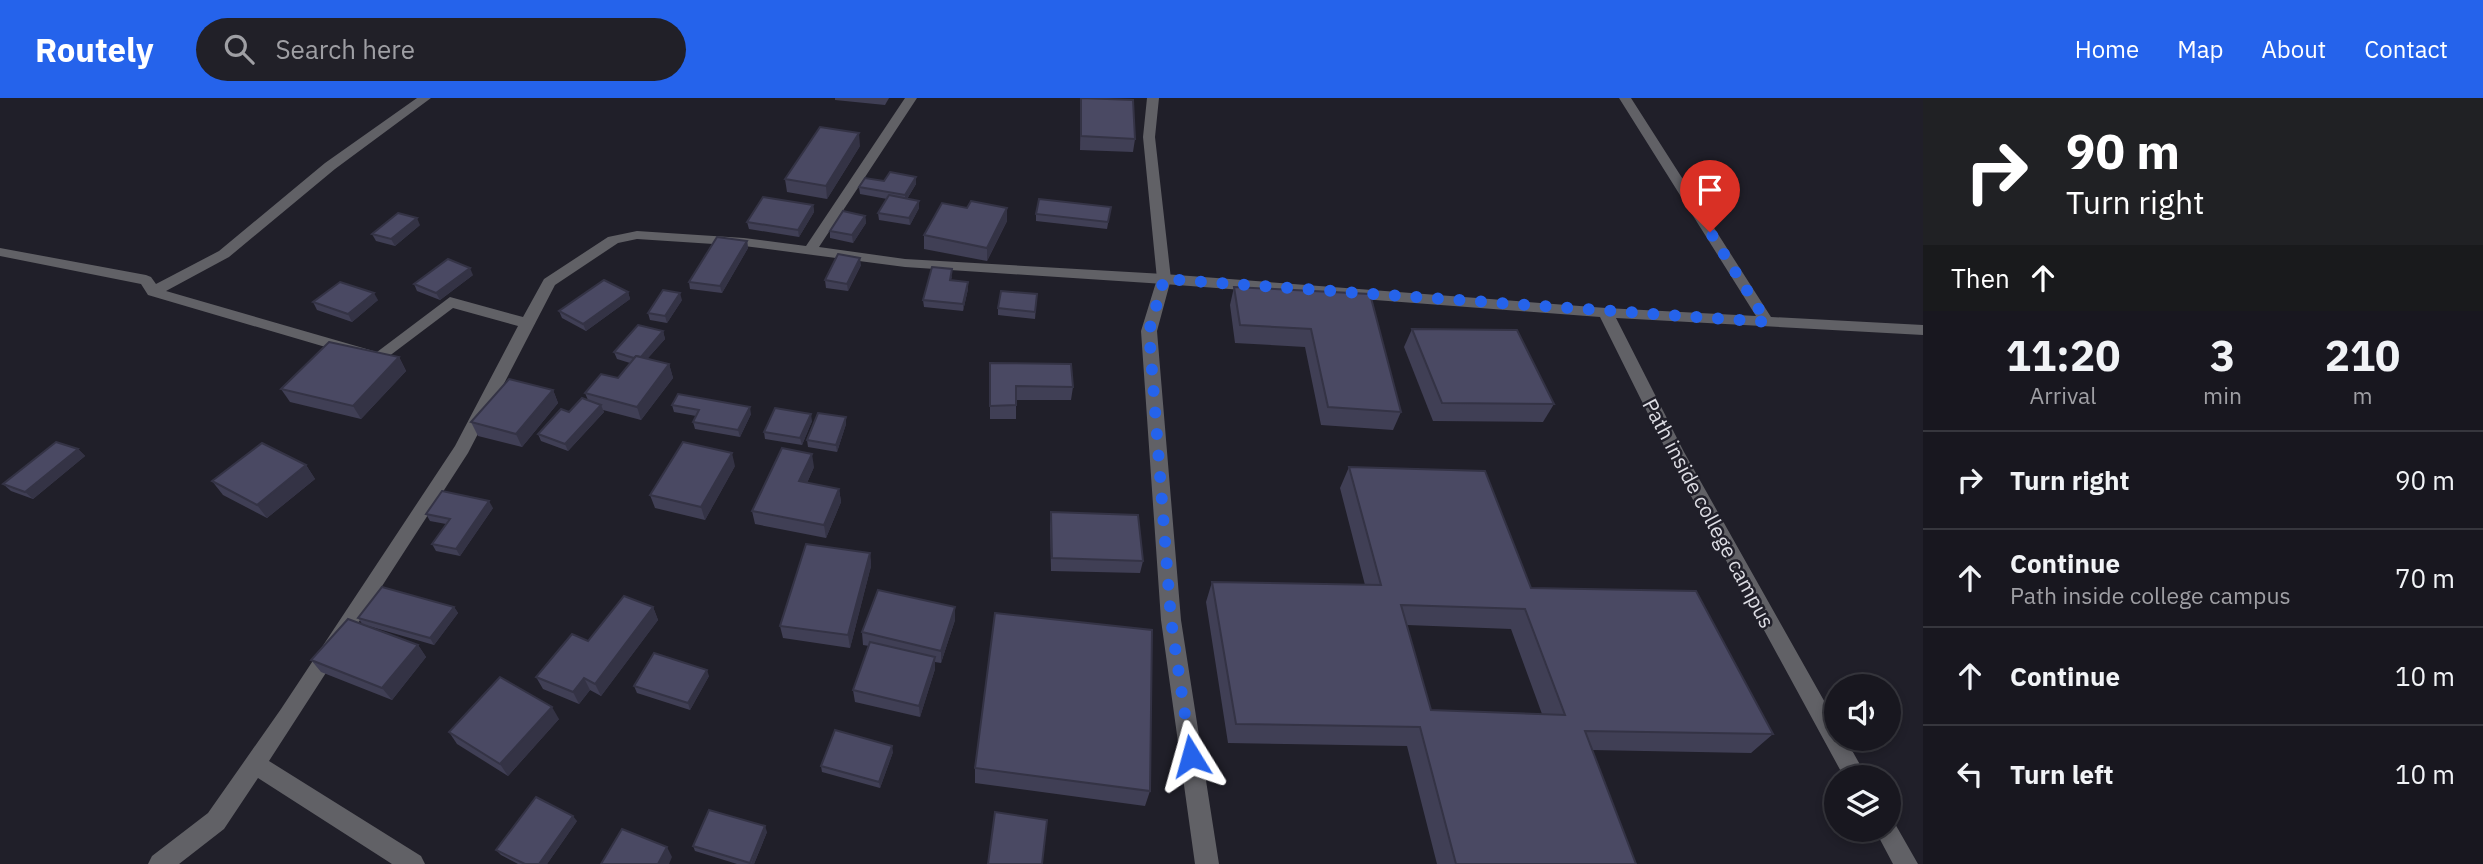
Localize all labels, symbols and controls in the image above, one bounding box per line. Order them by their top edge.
search box [196,18,686,81]
text: Routely [35,28,154,71]
icon: search [220,30,258,68]
text: Search here [276,32,415,66]
text: Home [2075,33,2139,65]
text: Map [2177,33,2223,65]
text: About [2261,33,2326,65]
text: Contact [2364,33,2448,65]
text: 90 m [2066,119,2180,182]
icon: right [1951,126,2042,217]
pin [1680,160,1740,232]
icon: arrive [1691,171,1729,209]
text: Turn right [2066,181,2204,223]
icon: ahead [2024,259,2062,297]
text: Then [1951,261,2010,295]
text: 11:20 [2006,328,2120,383]
text: 3 [2210,328,2235,383]
text: 210 [2325,328,2400,383]
text: Arrival [2030,380,2097,410]
text: min [2203,380,2242,410]
text: m [2352,380,2373,410]
street label: Path inside college campus [1636,393,1782,633]
icon: right [1951,461,1989,499]
text: Turn right [2010,463,2129,497]
text: 90 m [2395,463,2455,497]
text: Continue [2010,546,2120,580]
icon: ahead [1951,559,1989,597]
text: 70 m [2395,561,2455,595]
text: Path inside college campus [2010,580,2291,610]
icon: ahead [1951,657,1989,695]
text: Continue [2010,659,2120,693]
text: 10 m [2395,659,2455,693]
map controls [1824,674,1901,842]
button: sound [1824,674,1901,751]
position arrow [1154,719,1228,793]
icon: left [1951,755,1989,793]
text: Turn left [2010,757,2113,791]
text: 10 m [2395,757,2455,791]
button: layers [1824,765,1901,842]

